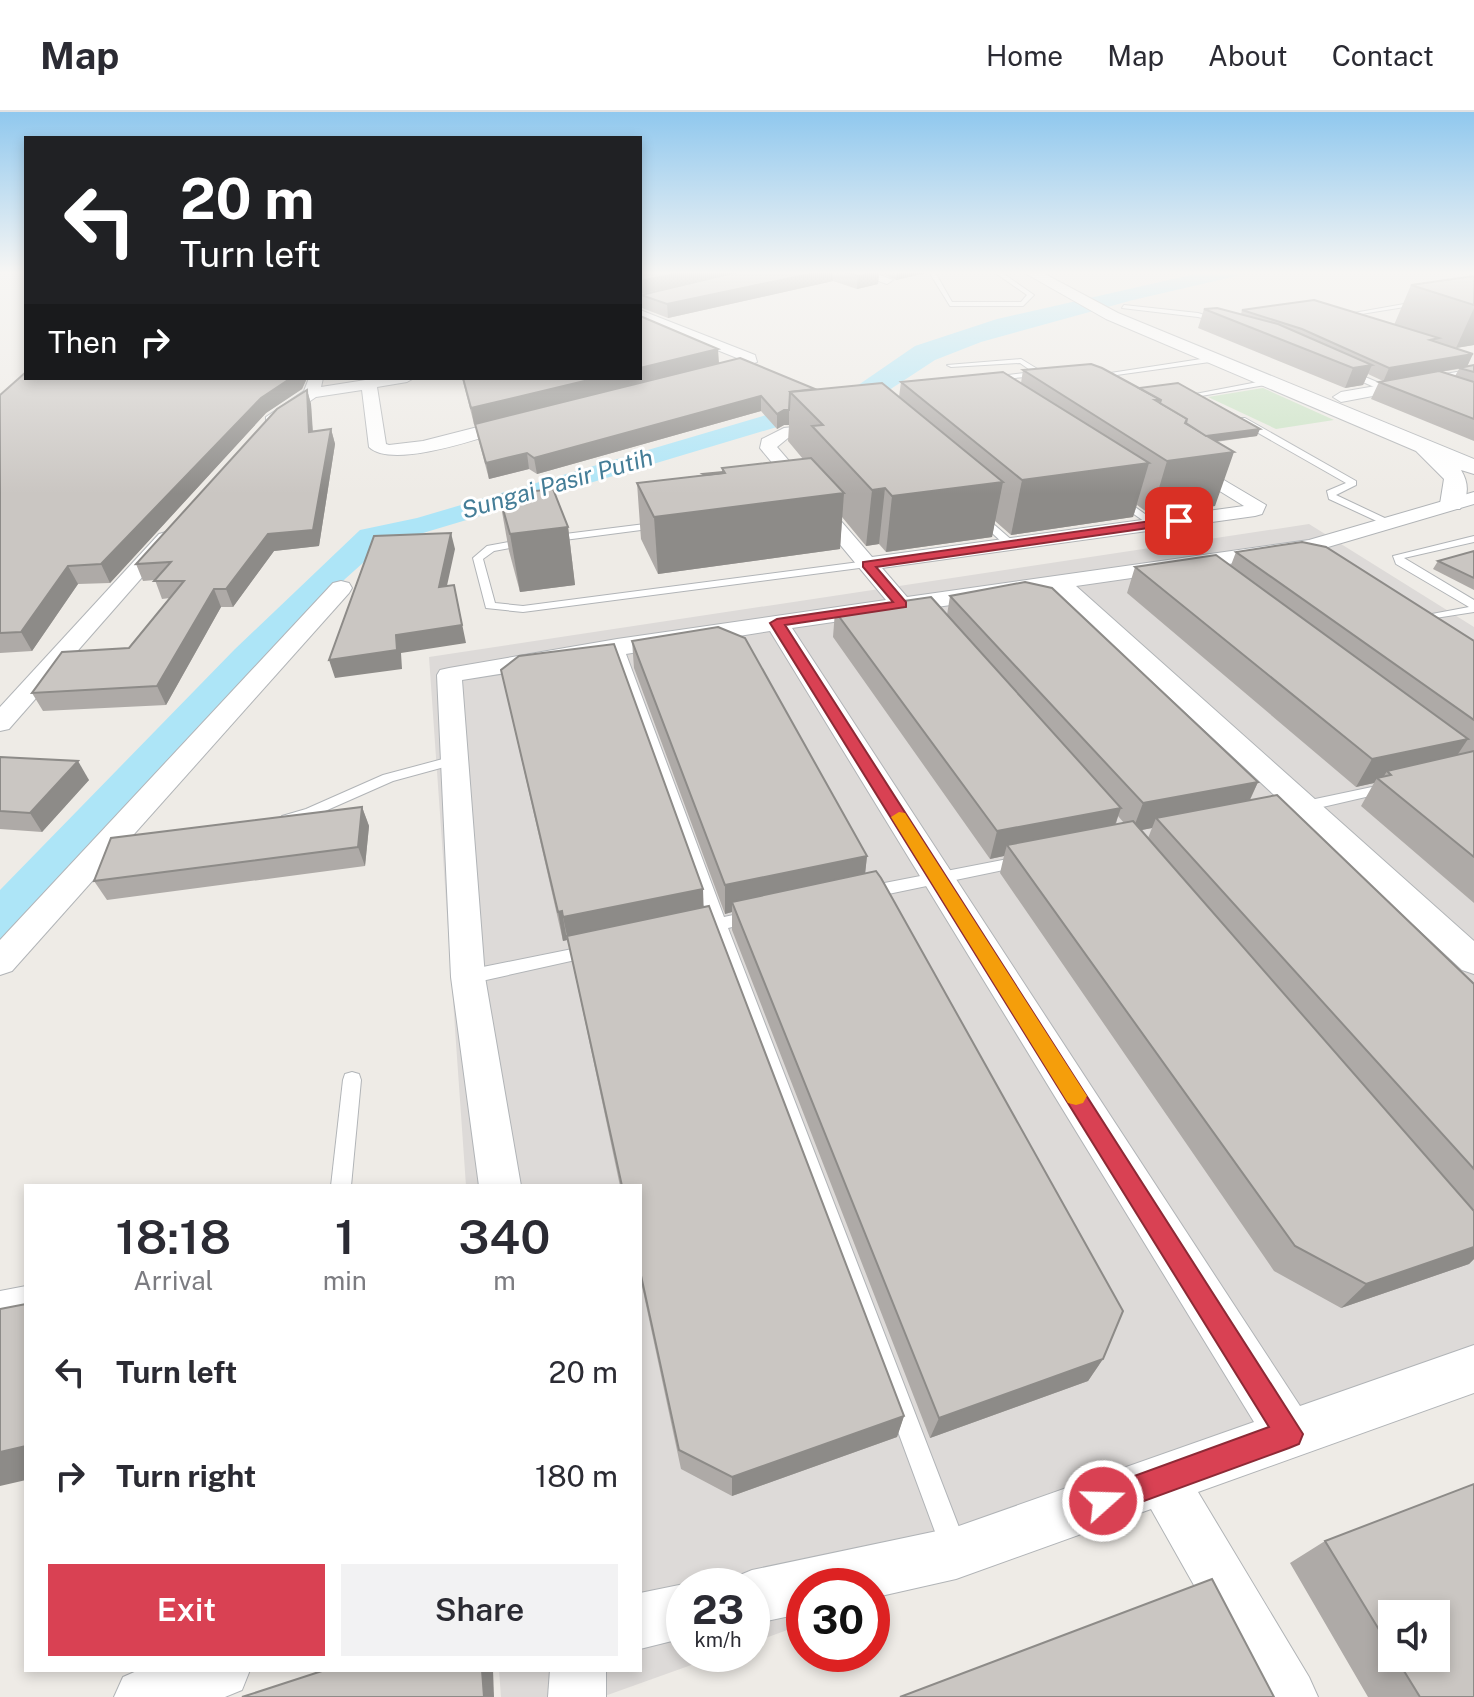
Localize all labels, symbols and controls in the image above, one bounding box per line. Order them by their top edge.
text: Map [40,33,119,78]
text: Home [986,39,1063,72]
text: Map [1107,39,1164,72]
text: About [1208,39,1288,72]
text: Contact [1332,39,1434,72]
text: 20 m [180,166,314,232]
icon: left [48,168,152,272]
text: Turn left [180,233,321,275]
icon: right [133,320,177,364]
text: Then [48,324,117,360]
water label: Sungai Pasir Putih [458,442,656,524]
pin [1145,487,1213,555]
icon: arrive [1157,499,1201,543]
text: 18:18 [116,1208,231,1265]
text: 1 [335,1208,355,1265]
text: 340 [458,1208,550,1265]
text: Arrival [133,1265,213,1296]
text: min [323,1265,367,1296]
text: m [493,1265,516,1296]
icon: left [48,1350,92,1394]
text: Turn left [116,1354,237,1390]
text: 20 m [549,1354,618,1390]
icon: right [48,1454,92,1498]
text: Turn right [116,1458,256,1494]
text: 180 m [535,1458,618,1494]
position arrow [1061,1459,1145,1543]
button: Exit [48,1564,325,1656]
button: Share [341,1564,618,1656]
speed limit sign: 30 [786,1568,890,1672]
text: 23 [692,1586,744,1633]
map controls [1378,1600,1450,1672]
button: sound [1378,1600,1450,1672]
text: km/h [694,1628,742,1652]

